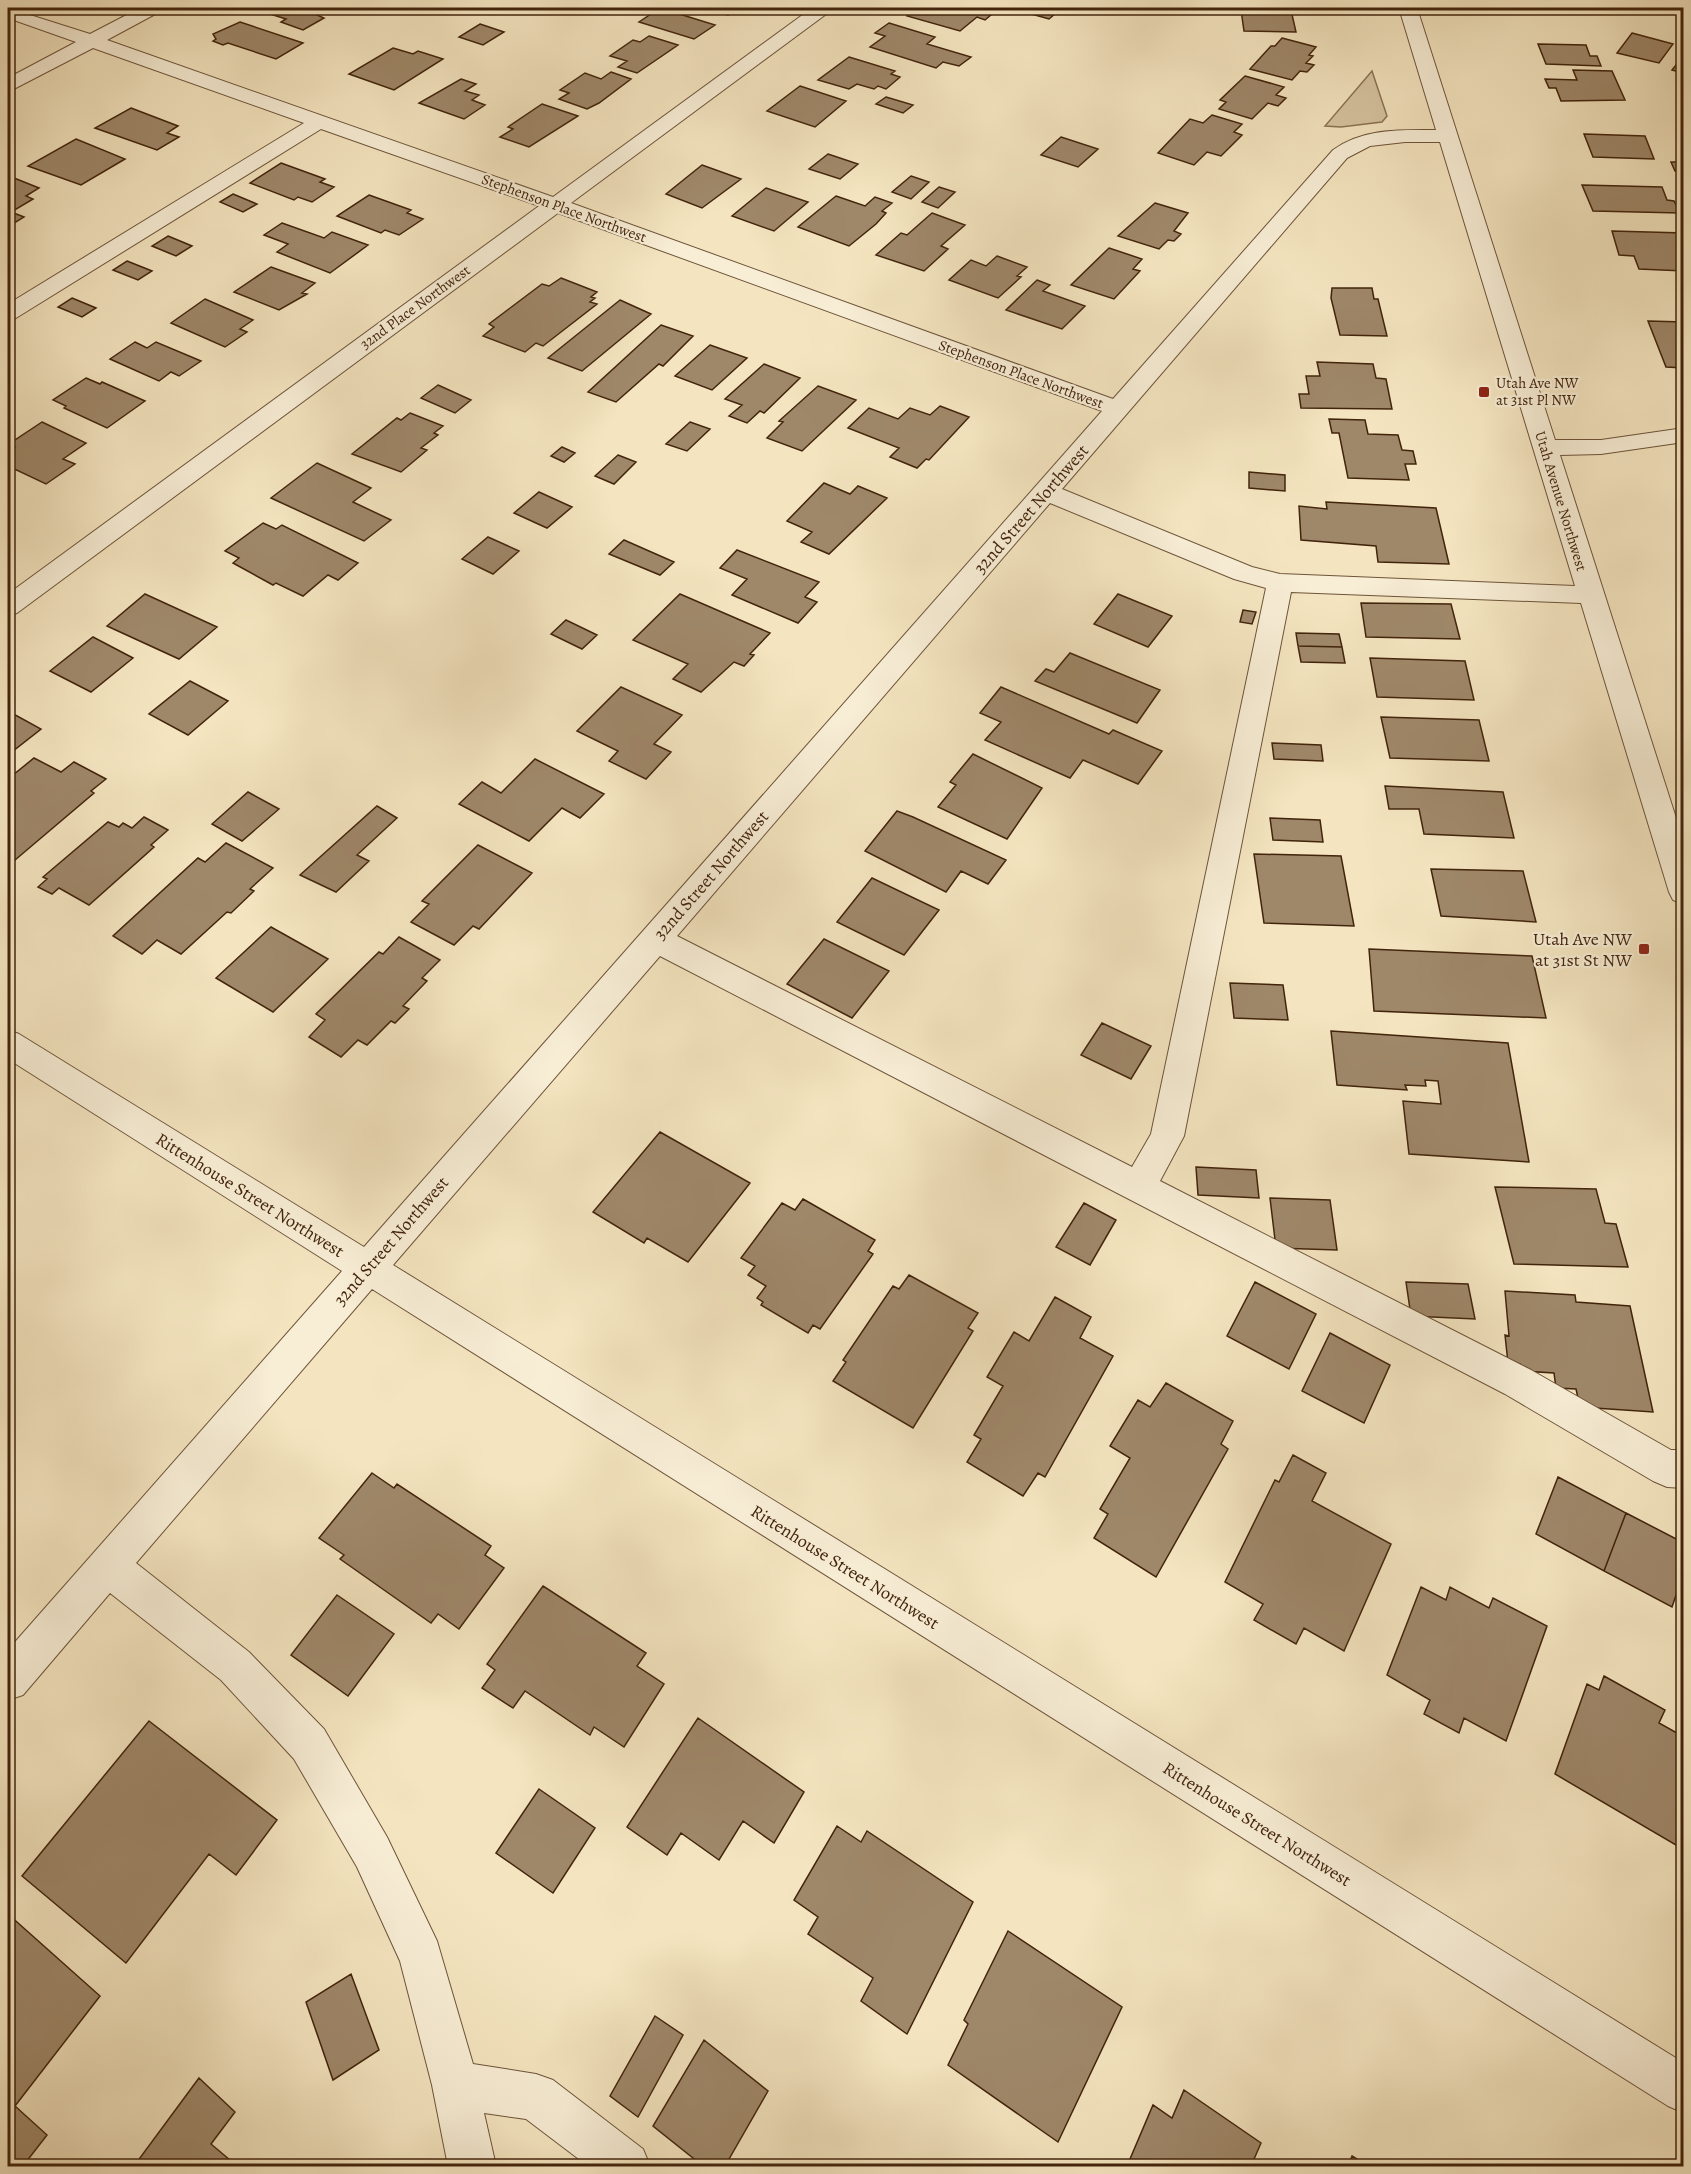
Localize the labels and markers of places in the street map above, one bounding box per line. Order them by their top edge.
place label: Utah Ave NW at 31st Pl NW [1496,373,1579,410]
marker: Utah Ave NW at 31st Pl NW [1477,385,1491,399]
place label: Utah Ave NW at 31st St NW [1533,927,1632,972]
marker: Utah Ave NW at 31st St NW [1637,942,1651,956]

